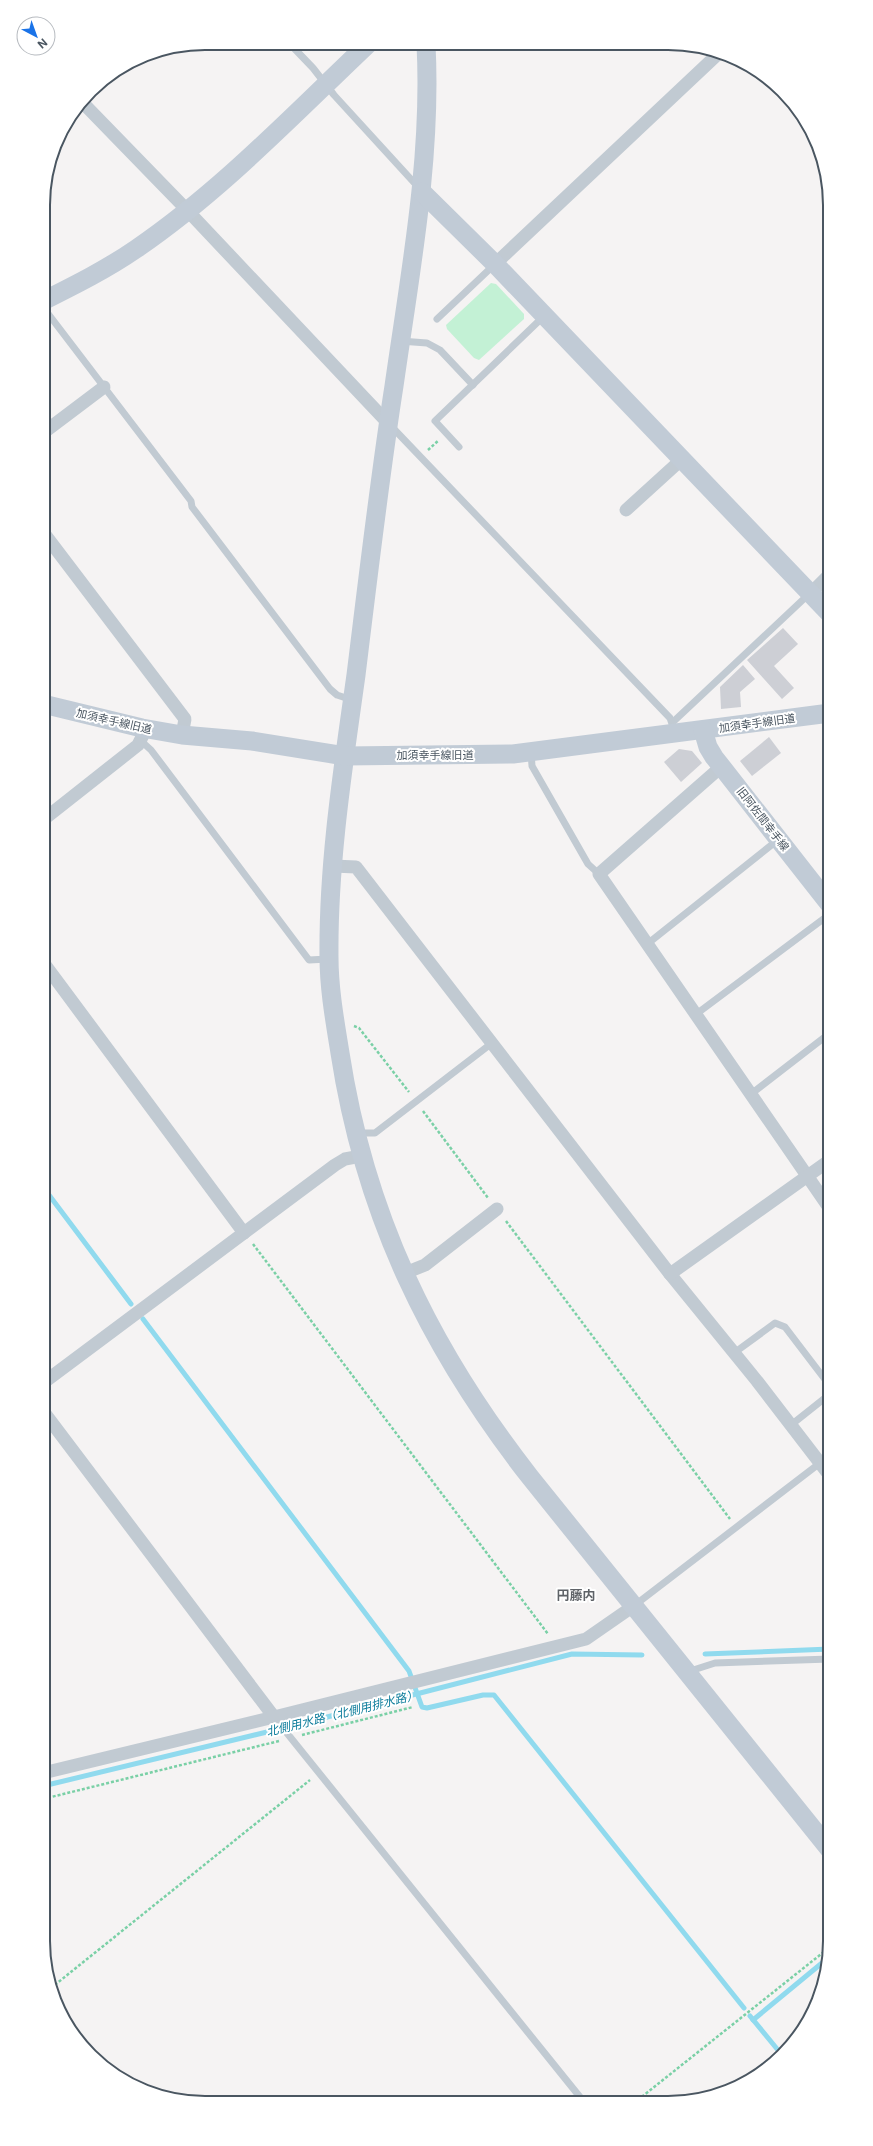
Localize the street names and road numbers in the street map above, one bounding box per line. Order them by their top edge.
street label: 加須幸手線旧道 [75,706,153,736]
street label: 加須幸手線旧道 [718,711,796,735]
street label: 加須幸手線旧道 [397,748,474,762]
street label: 旧阿佐間幸手線 [734,784,792,854]

